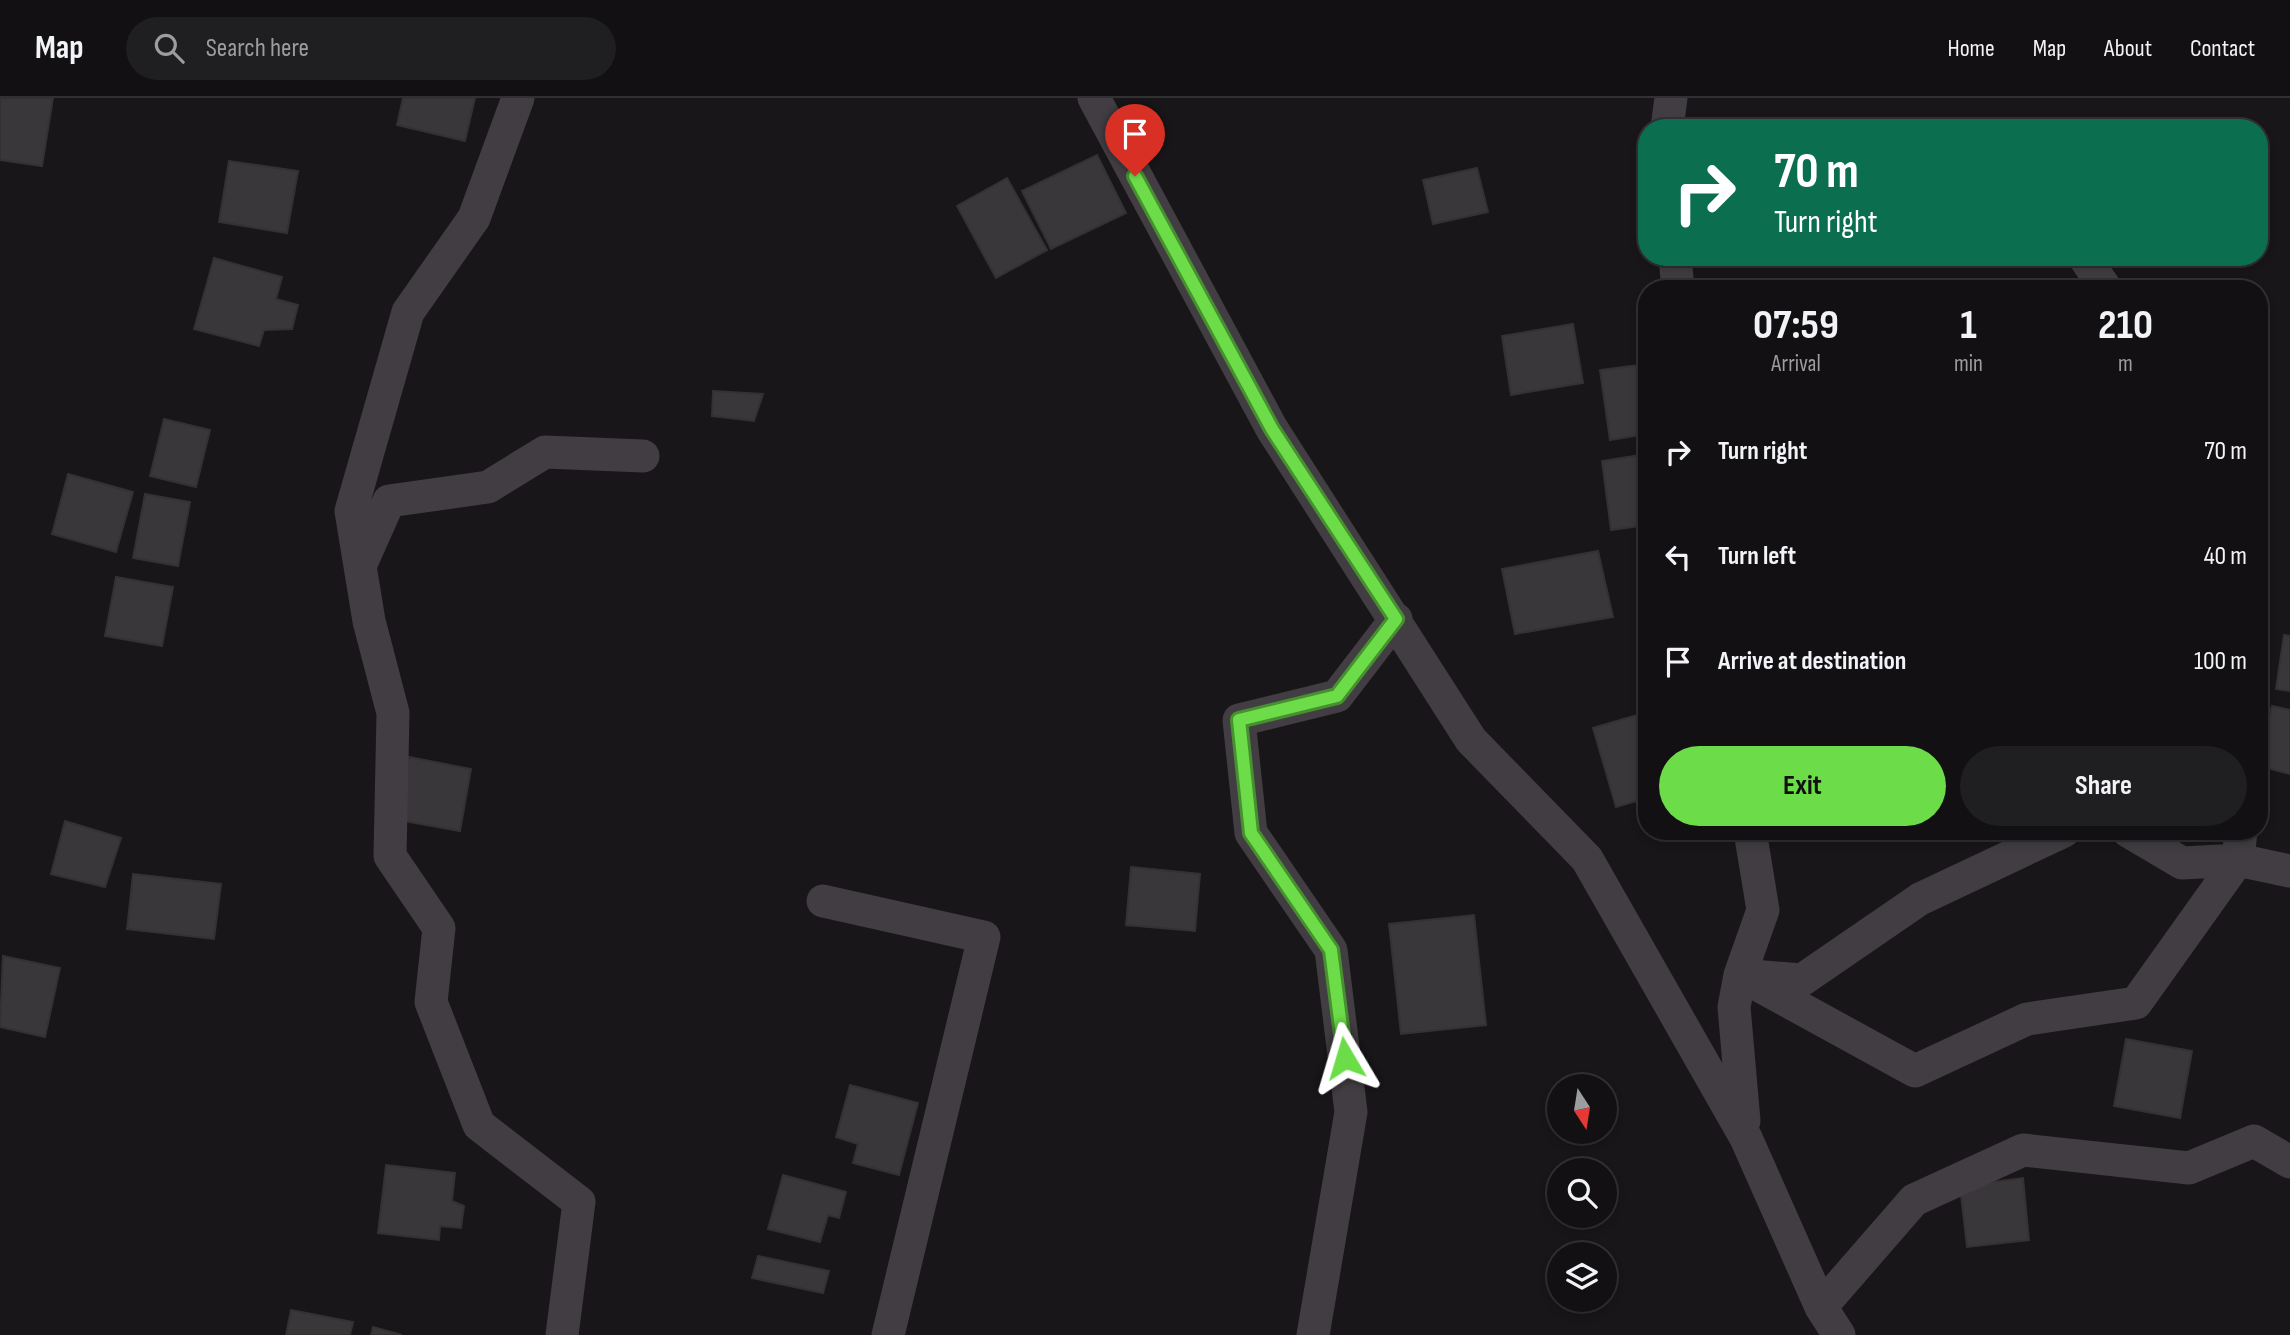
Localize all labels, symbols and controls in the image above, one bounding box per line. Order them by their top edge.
search box [126,17,616,80]
text: Map [35,28,84,68]
icon: search [150,29,188,67]
text: Search here [206,33,309,64]
text: Home [1947,34,1995,63]
text: Map [2033,34,2066,63]
text: About [2104,34,2152,63]
text: Contact [2190,34,2255,63]
pin [1105,104,1165,176]
icon: arrive [1116,115,1154,153]
text: 70 m [1774,143,1859,202]
icon: right [1659,147,1750,238]
text: Turn right [1774,203,1878,242]
text: 07:59 [1753,300,1839,351]
text: 1 [1960,300,1977,351]
text: 210 [2098,300,2153,351]
text: Arrival [1771,350,1821,378]
text: min [1954,350,1983,378]
text: m [2118,350,2133,378]
icon: right [1659,433,1697,471]
text: Turn right [1718,436,1807,467]
text: 70 m [2204,436,2247,467]
icon: left [1659,538,1697,576]
text: Turn left [1718,541,1796,572]
text: 40 m [2204,541,2247,572]
icon: arrive [1659,643,1697,681]
text: Arrive at destination [1718,646,1906,677]
text: 100 m [2194,646,2247,677]
button: Exit [1659,746,1946,826]
button: Share [1960,746,2247,826]
position arrow [1308,1021,1382,1095]
north arrow [1547,1074,1617,1144]
map controls [1547,1074,1617,1312]
button: search [1547,1158,1617,1228]
button: layers [1547,1242,1617,1312]

